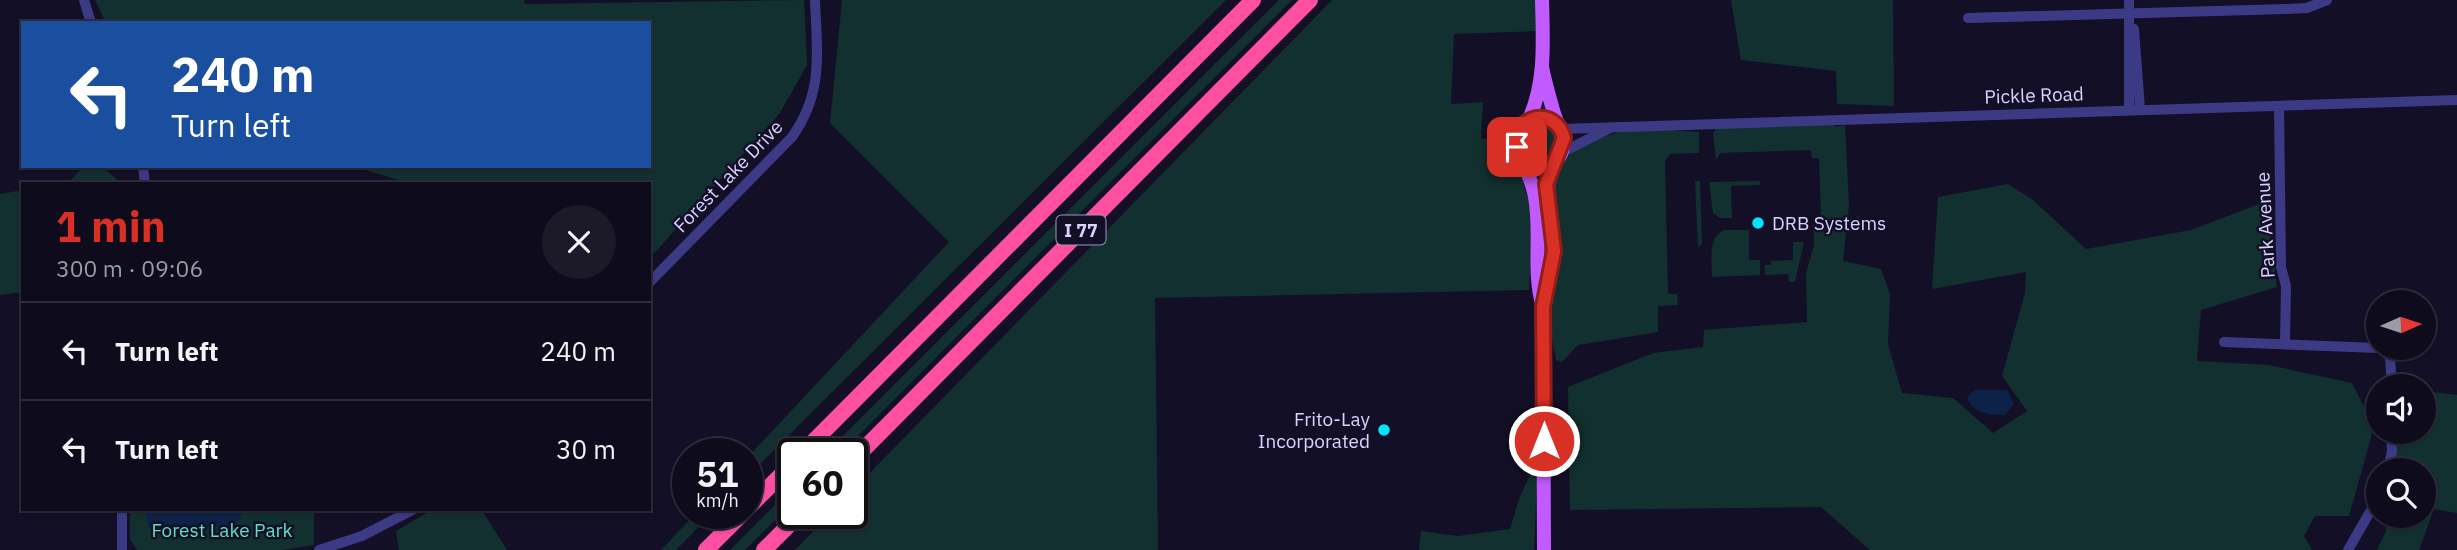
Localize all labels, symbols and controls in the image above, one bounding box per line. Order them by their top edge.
text: 240 m [171,42,315,105]
icon: left [56,49,147,140]
street label: Pickle Road [1984,81,2084,109]
text: Turn left [171,104,291,146]
street label: Forest Lake Drive [668,115,788,237]
pin [1487,117,1547,177]
icon: arrive [1498,128,1536,166]
street label: Park Avenue [2250,171,2280,279]
text: 1 min [56,199,166,254]
button: close [542,205,616,279]
place label: DRB Systems [1772,211,1886,235]
road number: I 77 [1056,215,1106,244]
marker: DRB Systems [1750,215,1766,231]
text: 300 m · 09:06 [56,253,203,283]
north arrow [2366,290,2436,360]
map controls [2366,290,2436,528]
icon: left [56,332,94,370]
text: Turn left [115,334,218,368]
text: 240 m [540,334,616,368]
button: sound [2366,374,2436,444]
position arrow [1507,404,1581,478]
place label: Frito-Lay Incorporated [1258,407,1371,453]
marker: Frito-Lay Incorporated [1376,422,1392,438]
icon: left [56,430,94,468]
text: Turn left [115,432,218,466]
text: 30 m [556,432,616,466]
speed limit sign: 60 [777,438,868,529]
text: 51 [696,451,739,497]
button: search [2366,458,2436,528]
text: km/h [696,489,739,512]
park label: Forest Lake Park [151,518,293,542]

